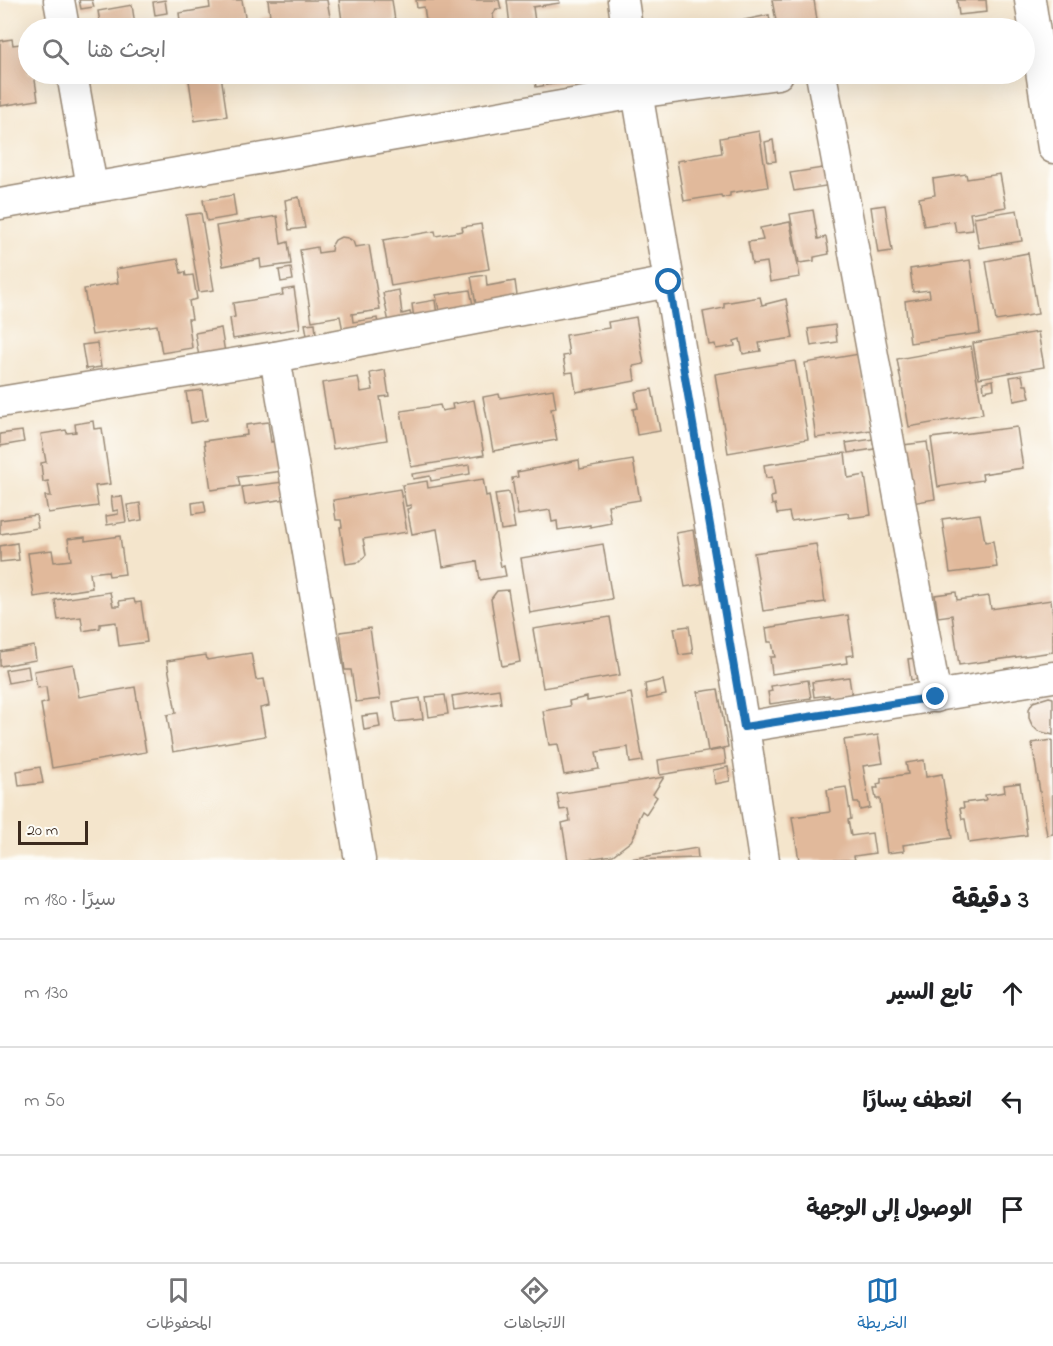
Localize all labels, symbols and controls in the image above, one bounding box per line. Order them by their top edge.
search box [18,18,1035,84]
icon: search [39,35,72,68]
text: ابحث هنا [87,36,166,68]
route start [655,268,681,294]
route end [922,683,948,709]
scale bar [18,818,88,846]
text: 20 m [27,819,58,843]
text: 3 دقيقة [952,882,1029,920]
text: سيرًا · 180 m [24,886,116,915]
icon: ahead [996,977,1029,1010]
text: تابع السير [888,978,972,1010]
text: 130 m [24,979,68,1008]
icon: left [996,1085,1029,1118]
text: انعطف يسارًا [863,1086,972,1118]
text: 50 m [24,1087,65,1116]
icon: arrive [996,1193,1029,1226]
text: الوصول إلى الوجهة [806,1194,972,1226]
tab: المحفوظات [146,1274,212,1337]
tab: الاتجاهات [504,1274,565,1337]
tab: الخريطة [857,1274,907,1337]

